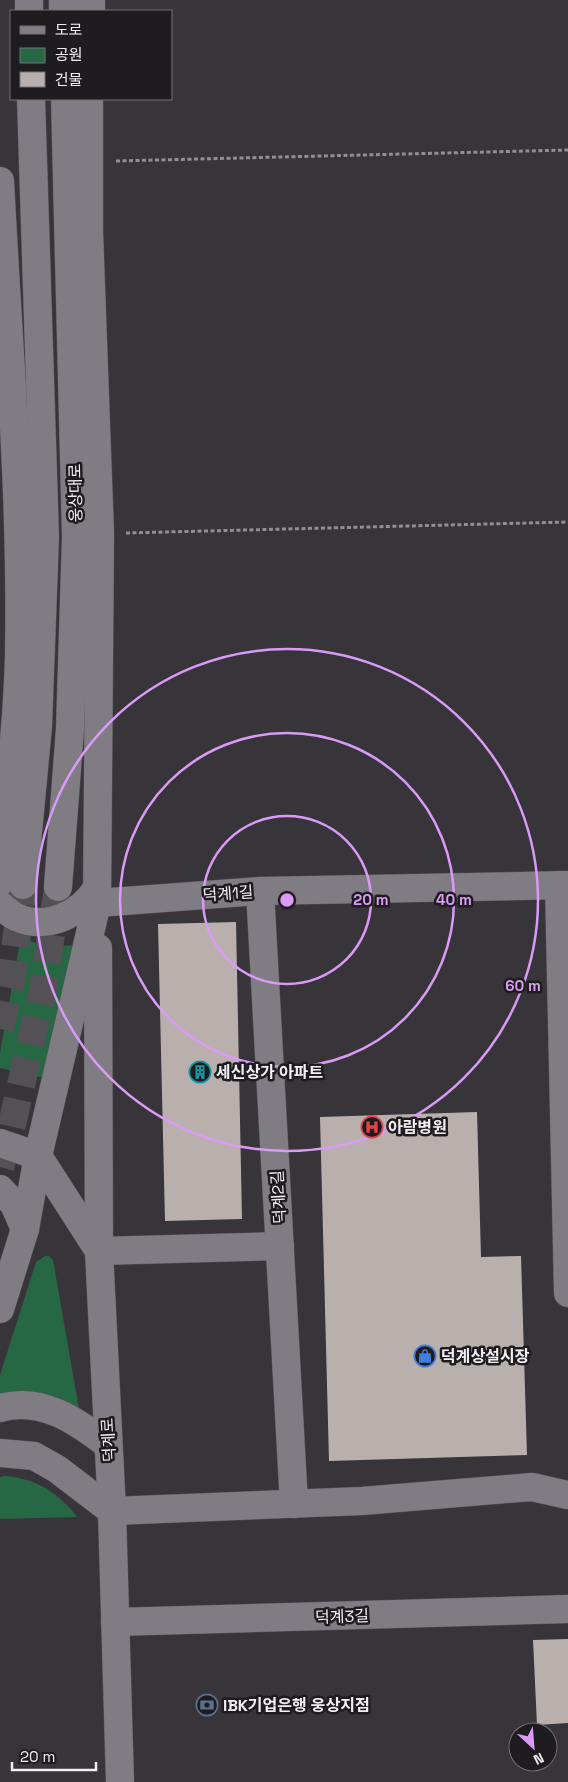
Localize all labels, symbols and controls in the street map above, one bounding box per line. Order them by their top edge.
legend [10,10,172,100]
text: 도로 [55,20,83,39]
text: 공원 [55,45,83,64]
text: 건물 [55,70,83,89]
street label: 웅상대로 [64,463,87,523]
street label: 덕계1길 [202,881,254,906]
text: 20 m [353,890,389,909]
text: 40 m [436,890,472,909]
centre of rings [278,891,296,909]
text: 60 m [505,976,541,995]
building icon: 세신상가 아파트 [188,1060,212,1084]
place label: 세신상가 아파트 [216,1062,323,1083]
hospital icon: 아람병원 [360,1115,384,1139]
place label: 아람병원 [388,1117,447,1138]
street label: 덕계2길 [267,1170,290,1224]
shop icon: 덕계상설시장 [413,1344,437,1368]
place label: 덕계상설시장 [441,1346,530,1367]
street label: 덕계로 [97,1417,120,1463]
street label: 덕계3길 [315,1605,369,1628]
bank icon: IBK기업은행 웅상지점 [195,1693,219,1717]
place label: IBK기업은행 웅상지점 [223,1695,370,1716]
north arrow [508,1722,558,1772]
scale bar [12,1740,96,1772]
text: 20 m [20,1747,55,1766]
text: N [531,1749,547,1769]

